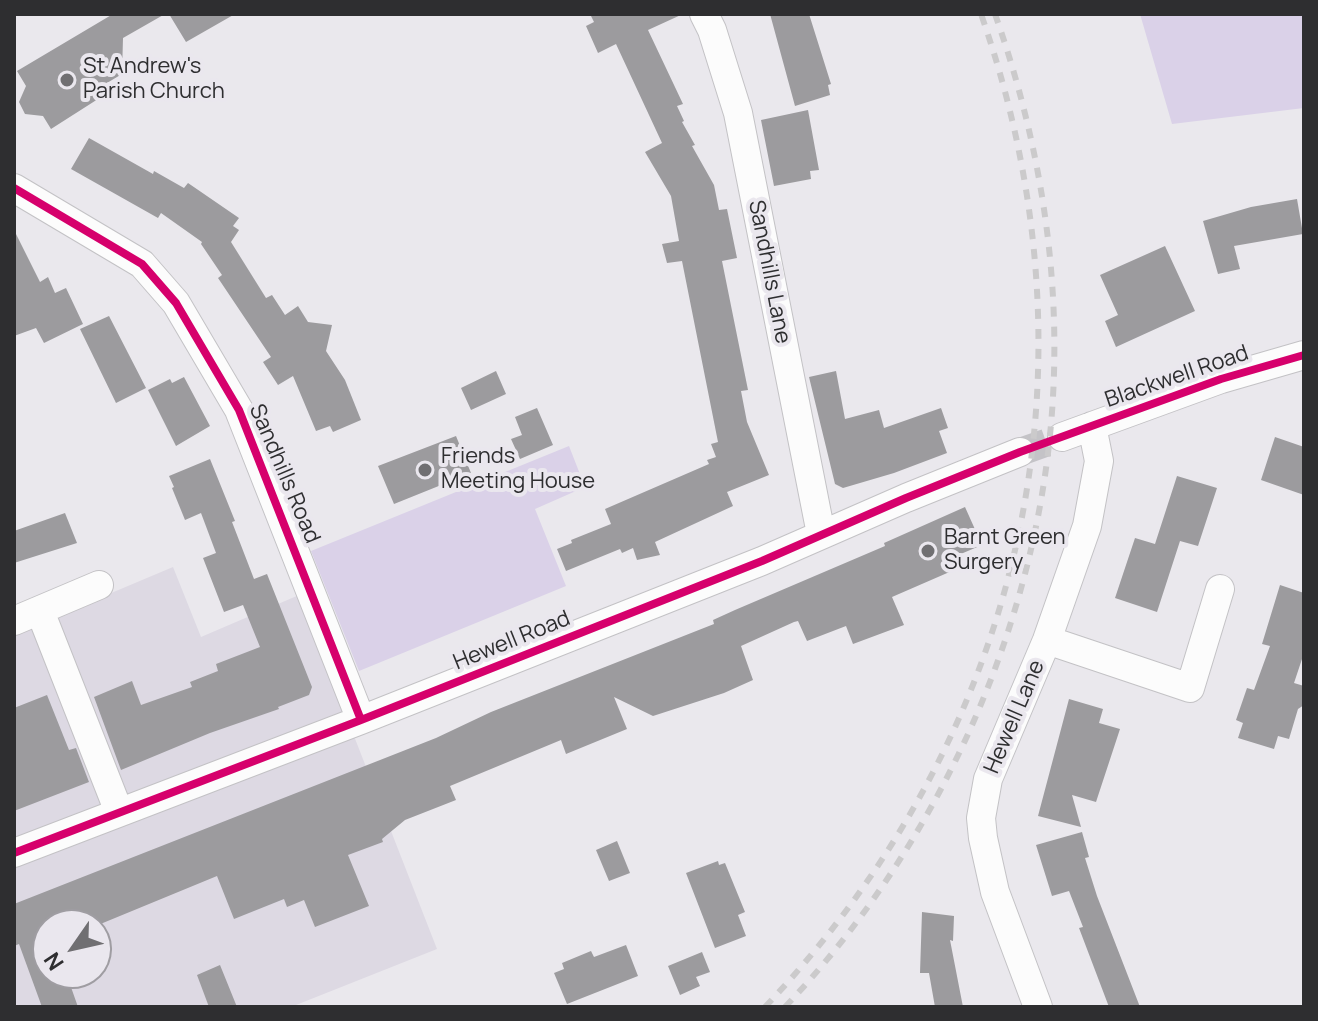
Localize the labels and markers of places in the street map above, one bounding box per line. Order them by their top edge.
place label: St Andrew's Parish Church [83,54,225,106]
marker: St Andrew's Parish Church [58,71,76,89]
place label: Friends Meeting House [441,444,595,496]
marker: Friends Meeting House [416,461,434,479]
place label: Barnt Green Surgery [944,525,1066,576]
marker: Barnt Green Surgery [919,542,937,560]

